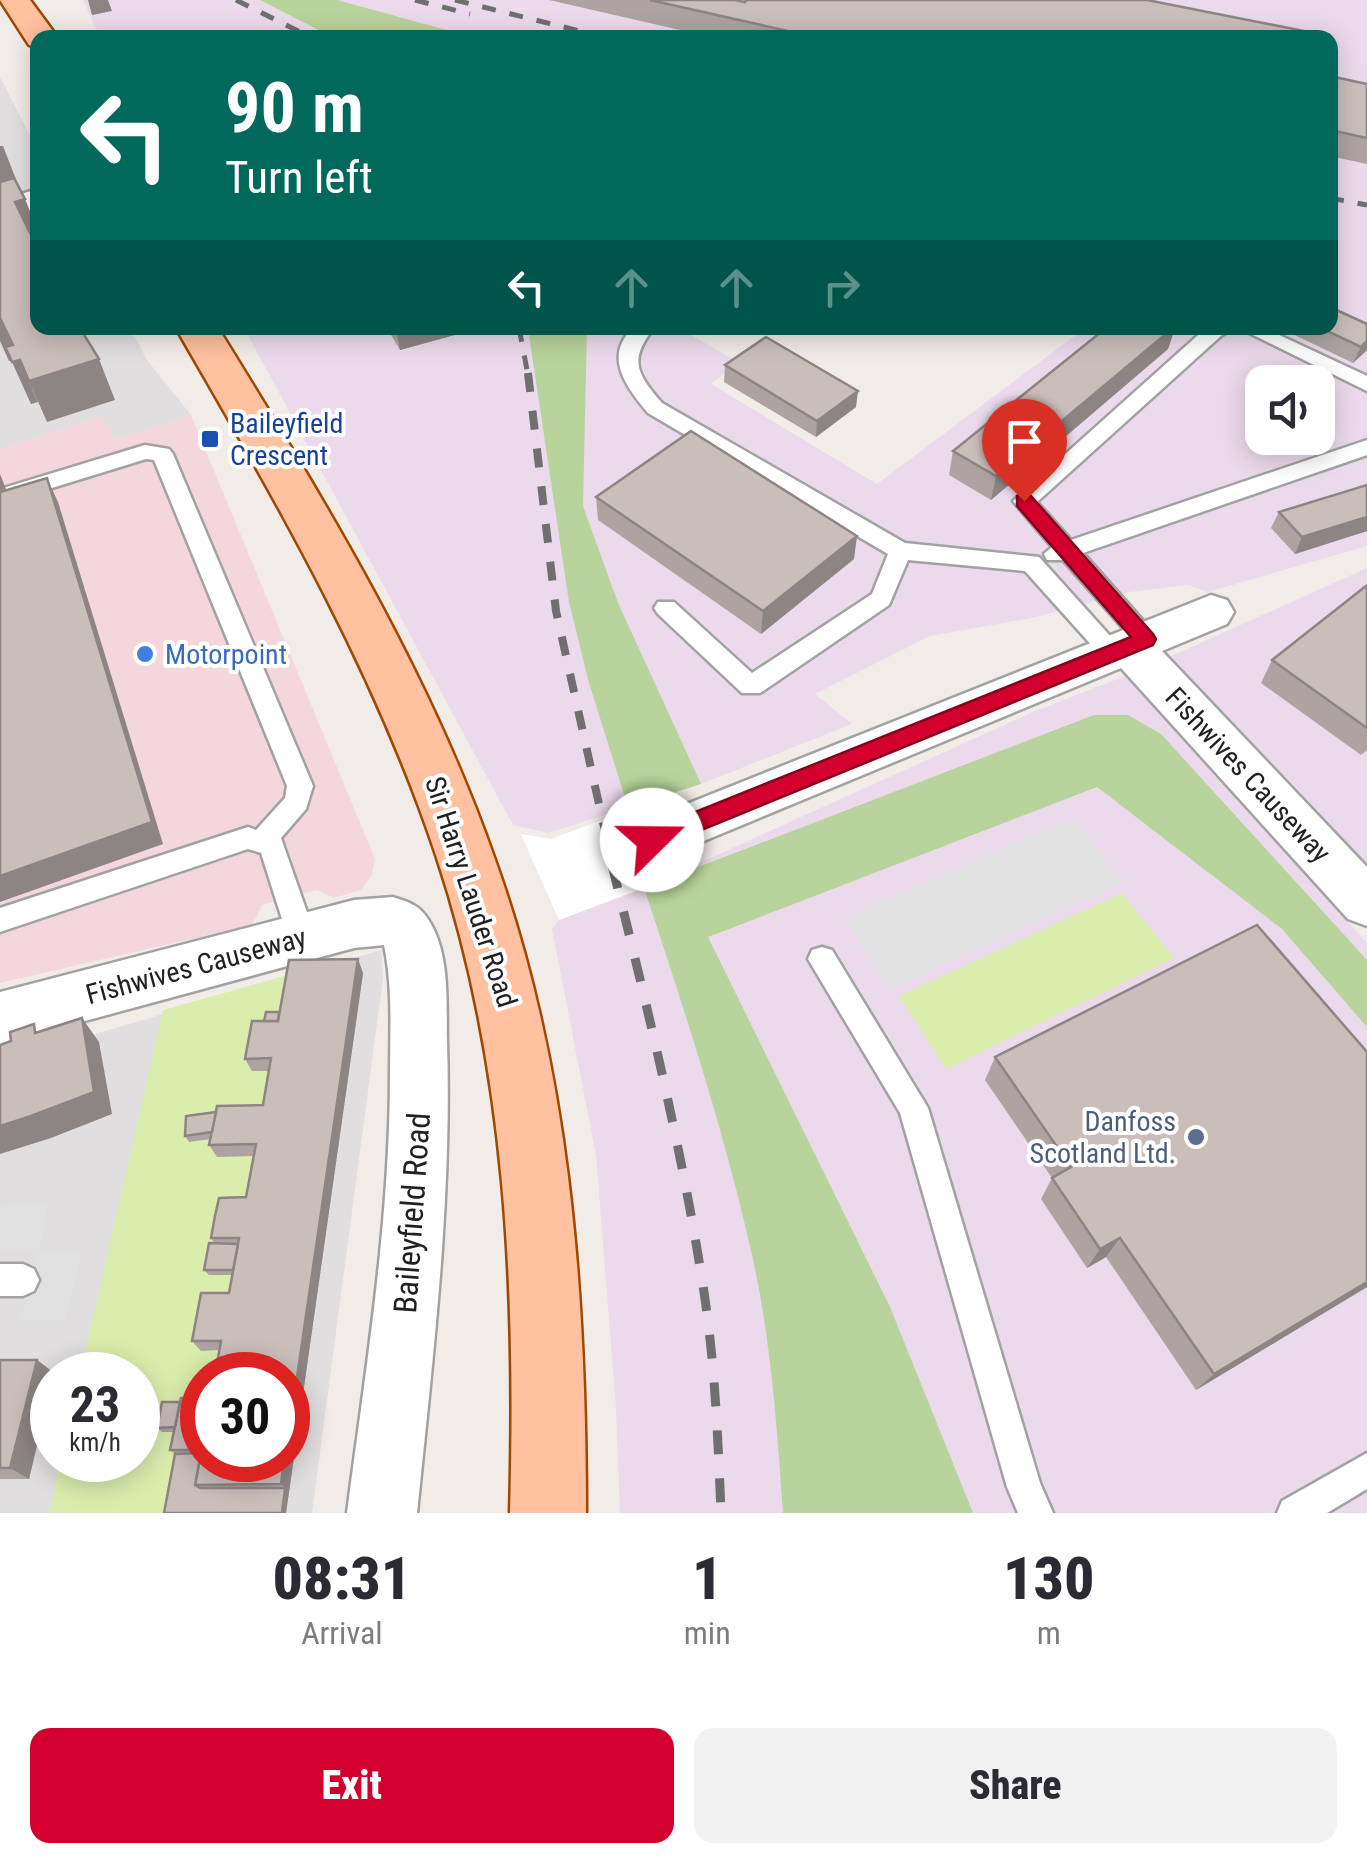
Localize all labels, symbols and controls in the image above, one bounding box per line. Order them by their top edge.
text: 90 m [225,67,364,149]
icon: left [60,70,190,200]
text: Turn left [225,151,373,204]
icon: left [499,260,554,315]
icon: ahead [604,260,659,315]
icon: ahead [709,260,764,315]
icon: right [814,260,869,315]
map controls [1245,365,1335,455]
button: sound [1245,365,1335,455]
pin [982,399,1067,502]
place label: Baileyfield Crescent [230,407,343,472]
icon: arrive [997,414,1052,469]
marker: Baileyfield Crescent [199,428,221,450]
place label: Motorpoint [165,638,287,671]
marker: Motorpoint [134,643,156,665]
street label: Fishwives Causeway [1159,681,1338,869]
street label: Sir Harry Lauder Road [418,773,524,1011]
position arrow [600,788,704,892]
street label: Fishwives Causeway [82,921,310,1011]
place label: Danfoss Scotland Ltd. [1030,1105,1176,1170]
street label: Baileyfield Road [386,1111,438,1315]
marker: Danfoss Scotland Ltd. [1185,1126,1207,1148]
speed limit sign: 30 [180,1352,310,1482]
text: 23 [70,1376,120,1434]
text: km/h [69,1428,121,1457]
text: 08:31 [272,1543,411,1614]
text: 1 [692,1543,722,1614]
text: 130 [1003,1543,1095,1614]
text: Arrival [301,1614,383,1652]
text: min [684,1614,731,1652]
text: m [1037,1614,1061,1652]
button: Exit [30,1728,674,1843]
button: Share [694,1728,1337,1843]

